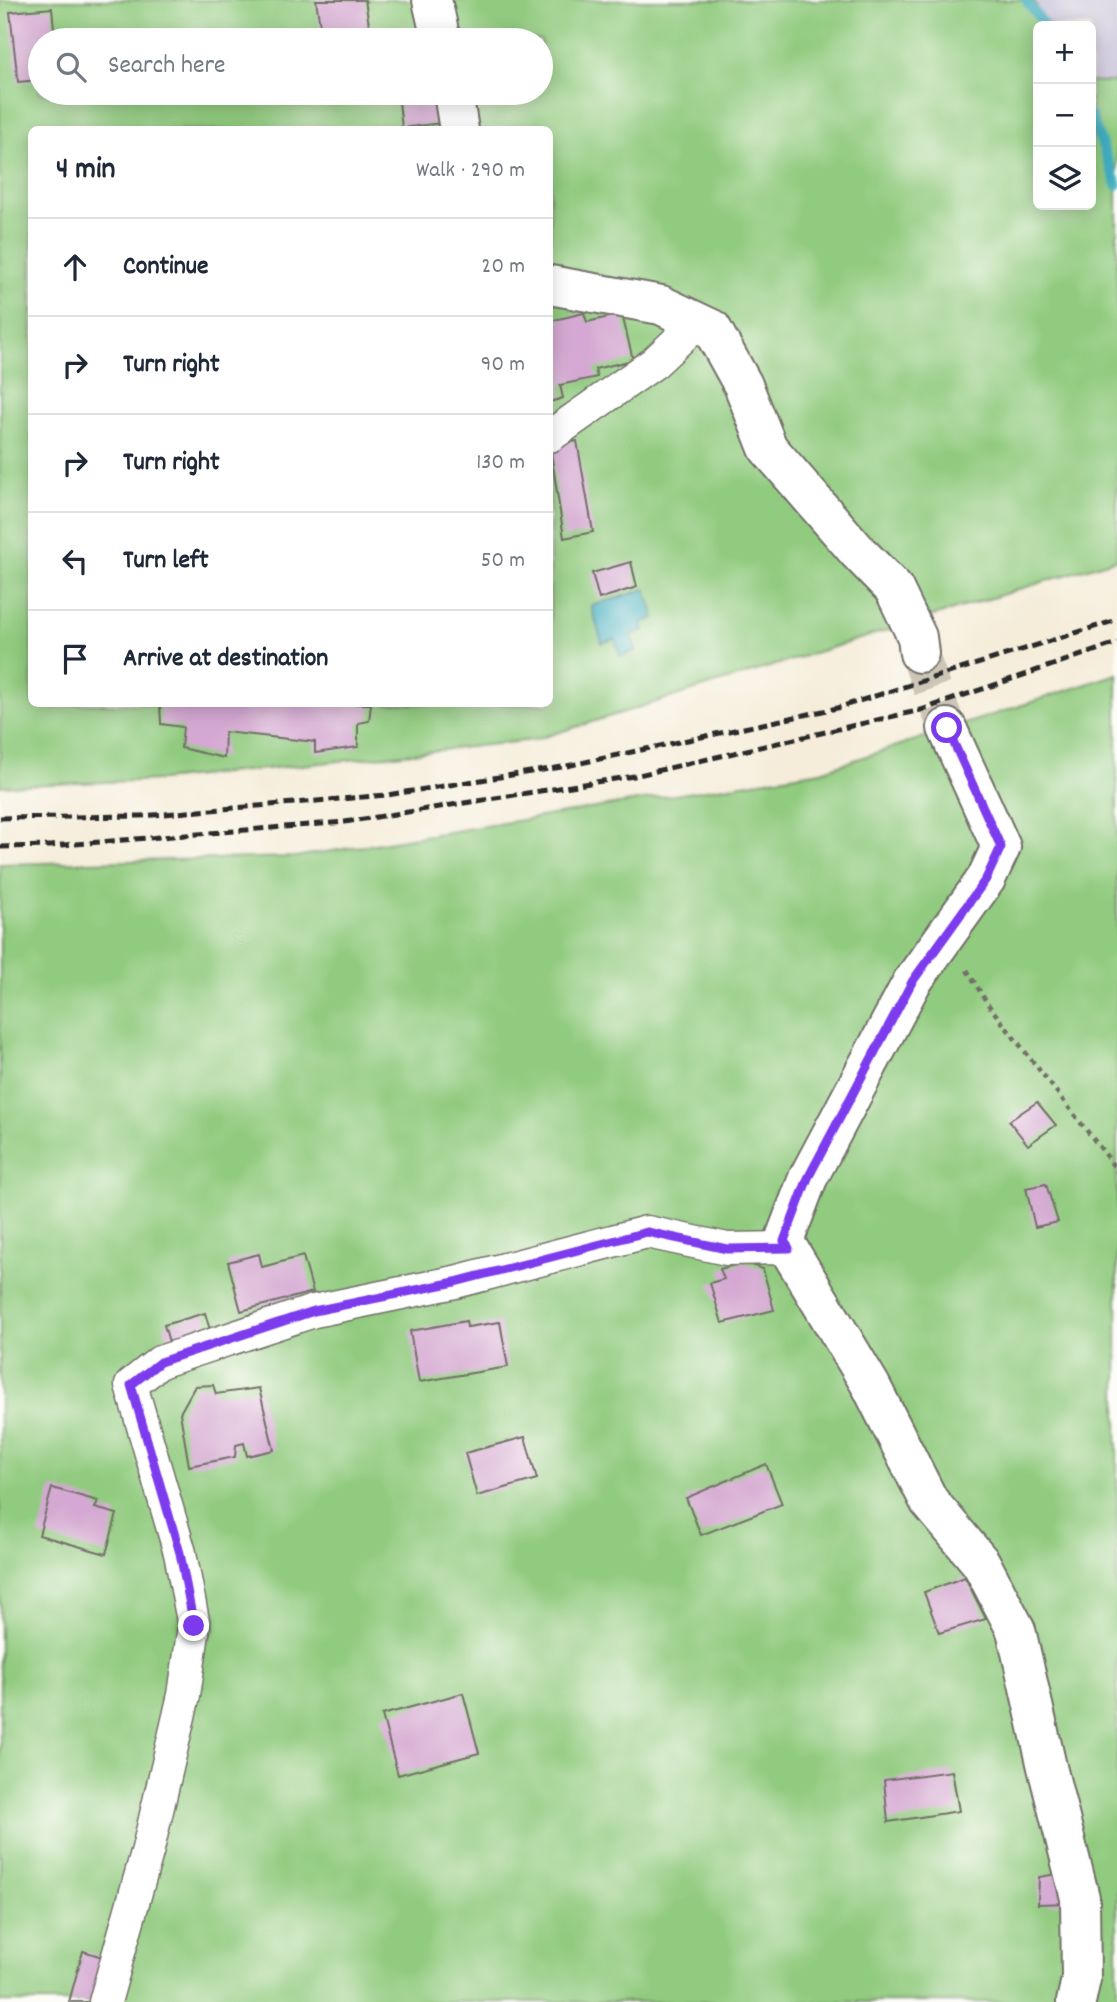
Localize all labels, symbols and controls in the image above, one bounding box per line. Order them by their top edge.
map controls [1033,21,1096,210]
button: + [1033,21,1096,84]
search box [28,28,553,105]
icon: search [52,48,90,86]
text: Search here [108,48,226,85]
button: − [1033,84,1096,147]
button: layers [1033,147,1096,210]
text: 4 min [56,150,115,193]
text: Walk · 290 m [416,155,525,188]
icon: ahead [56,248,94,286]
text: Continue [123,249,208,286]
text: 20 m [481,251,525,284]
icon: right [56,346,94,384]
text: Turn right [123,347,220,384]
text: 90 m [481,349,525,382]
icon: right [56,444,94,482]
text: Turn right [123,445,220,482]
text: 130 m [476,447,525,480]
icon: left [56,542,94,580]
text: Turn left [123,543,209,580]
text: 50 m [481,545,525,578]
icon: arrive [56,640,94,678]
text: Arrive at destination [123,641,328,678]
route start [931,712,962,743]
route end [178,1610,209,1641]

